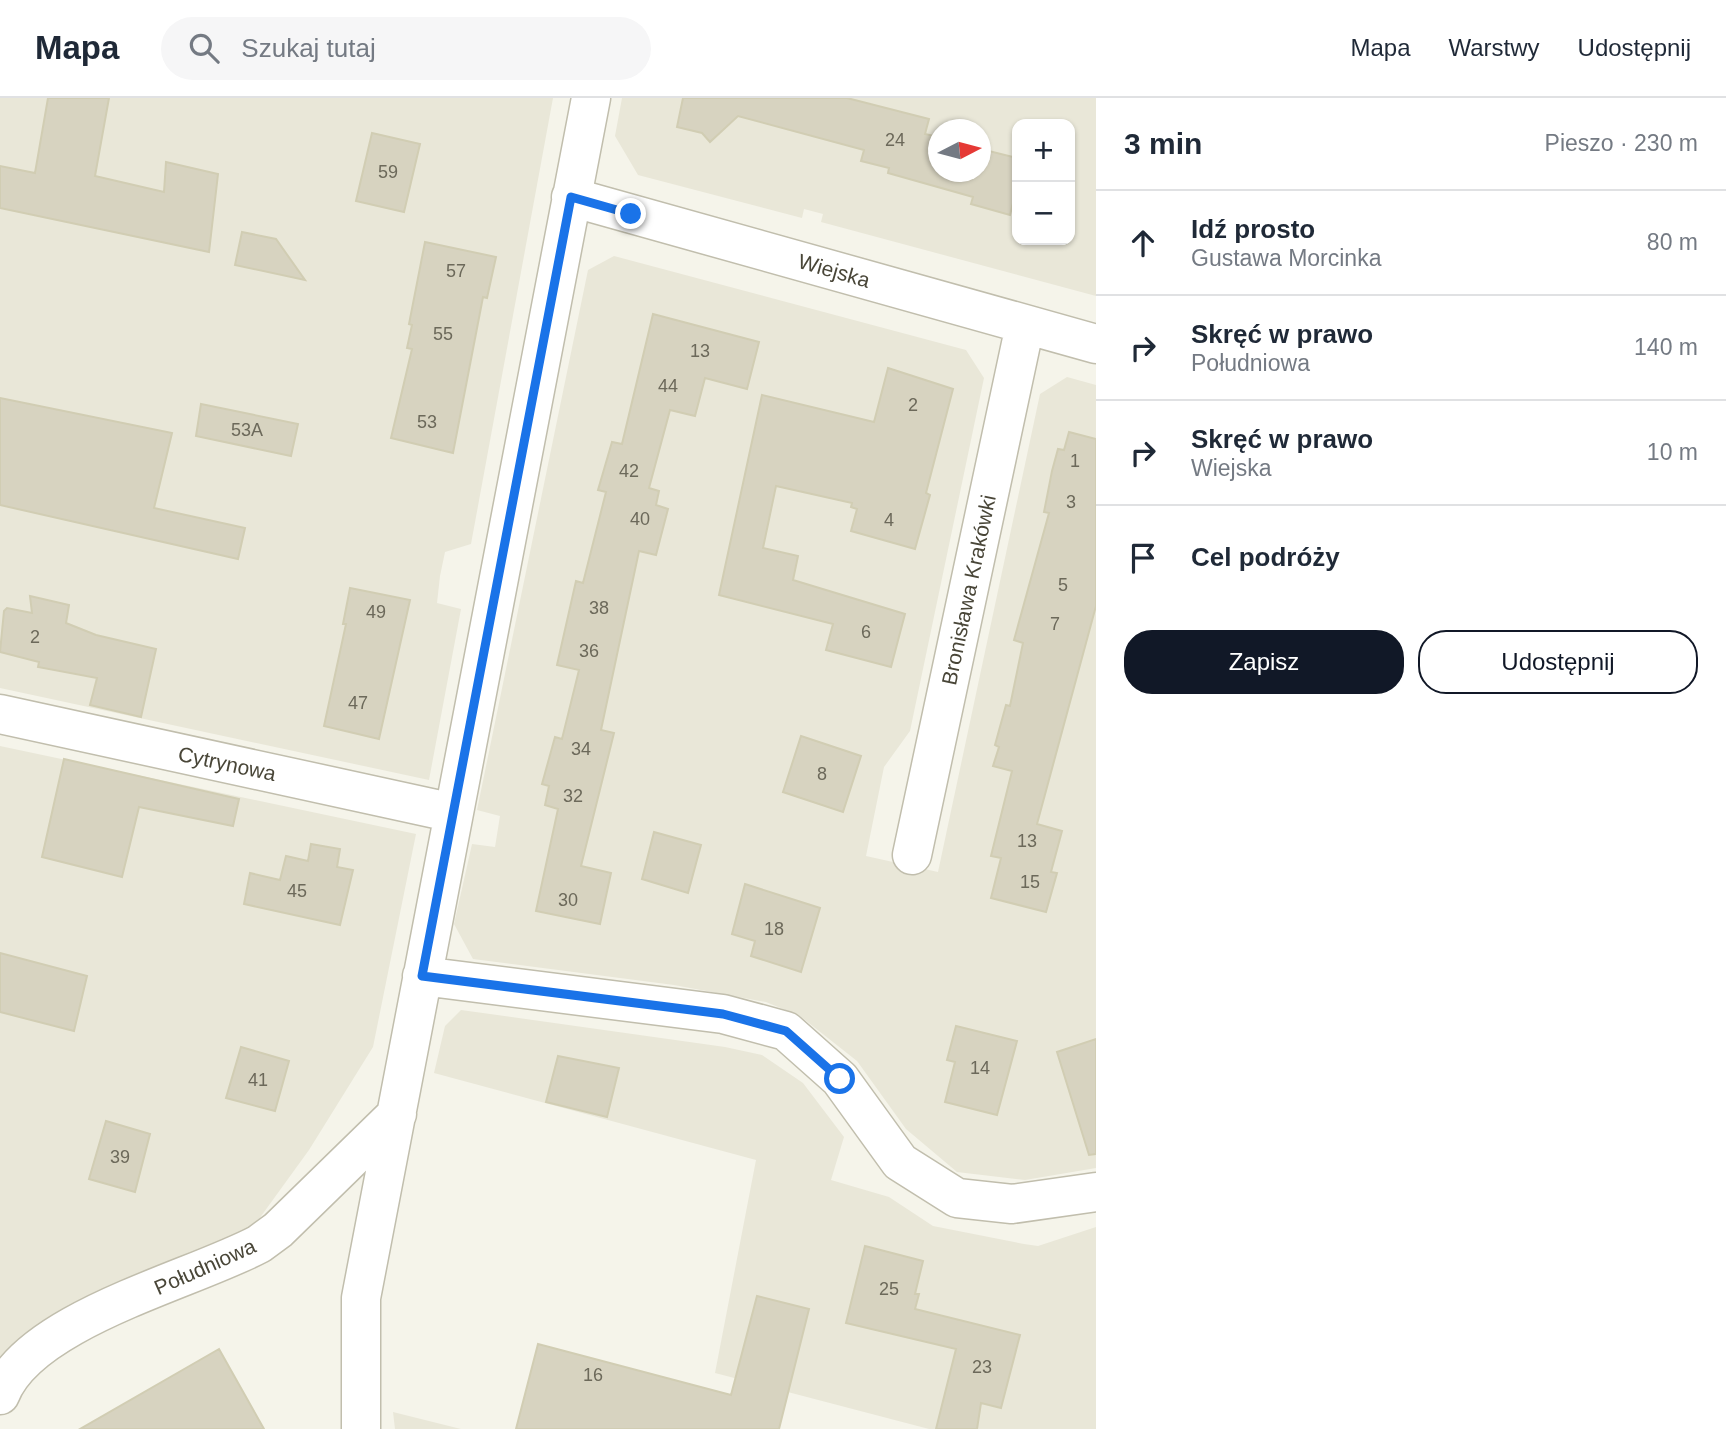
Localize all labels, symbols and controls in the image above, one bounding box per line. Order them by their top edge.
search box [161,17,651,80]
text: Mapa [35,29,119,66]
icon: search [185,29,223,67]
text: Szukaj tutaj [241,33,376,63]
text: Mapa [1350,34,1410,61]
text: Warstwy [1448,34,1540,61]
text: Udostępnij [1578,34,1691,61]
north arrow [928,119,991,182]
map controls [1012,119,1075,245]
button: + [1012,119,1075,182]
text: 3 min [1124,127,1202,160]
house number: 24 [885,130,905,150]
text: Pieszo · 230 m [1545,130,1698,156]
house number: 59 [378,162,398,182]
button: − [1012,182,1075,245]
route end [615,198,646,229]
text: Idź prosto [1191,214,1315,244]
icon: ahead [1124,224,1162,262]
text: 80 m [1647,229,1698,255]
text: Gustawa Morcinka [1191,245,1381,271]
street label: Wiejska [796,249,873,292]
house number: 57 [446,261,466,281]
text: Skręć w prawo [1191,319,1373,349]
house number: 55 [433,324,453,344]
icon: right [1124,329,1162,367]
text: 140 m [1634,334,1698,360]
house number: 13 [690,341,710,361]
text: Południowa [1191,350,1310,376]
house number: 44 [658,376,678,396]
house number: 2 [908,395,918,415]
house number: 53 [417,412,437,432]
house number: 53A [231,420,263,440]
text: Skręć w prawo [1191,424,1373,454]
icon: right [1124,434,1162,472]
text: 10 m [1647,439,1698,465]
house number: 1 [1070,451,1080,471]
text: Wiejska [1191,455,1272,481]
house number: 42 [619,461,639,481]
house number: 3 [1066,492,1076,512]
street label: Bronisława Krakówki [937,493,1000,687]
house number: 40 [630,509,650,529]
house number: 4 [884,510,894,530]
icon: arrive [1124,539,1162,577]
text: Cel podróży [1191,542,1340,572]
house number: 5 [1058,575,1068,595]
house number: 38 [589,598,609,618]
house number: 49 [366,602,386,622]
house number: 7 [1050,614,1060,634]
house number: 6 [861,622,871,642]
house number: 2 [30,627,40,647]
button: Zapisz [1124,630,1404,694]
button: Udostępnij [1418,630,1698,694]
house number: 36 [579,641,599,661]
house number: 47 [348,693,368,713]
house number: 34 [571,739,591,759]
street label: Cytrynowa [176,742,278,785]
house number: 8 [817,764,827,784]
house number: 32 [563,786,583,806]
house number: 13 [1017,831,1037,851]
house number: 15 [1020,872,1040,892]
house number: 45 [287,881,307,901]
house number: 30 [558,890,578,910]
house number: 18 [764,919,784,939]
house number: 14 [970,1058,990,1078]
route start [824,1063,855,1094]
house number: 41 [248,1070,268,1090]
house number: 39 [110,1147,130,1167]
street label: Południowa [151,1234,259,1299]
house number: 25 [879,1279,899,1299]
house number: 23 [972,1357,992,1377]
house number: 16 [583,1365,603,1385]

